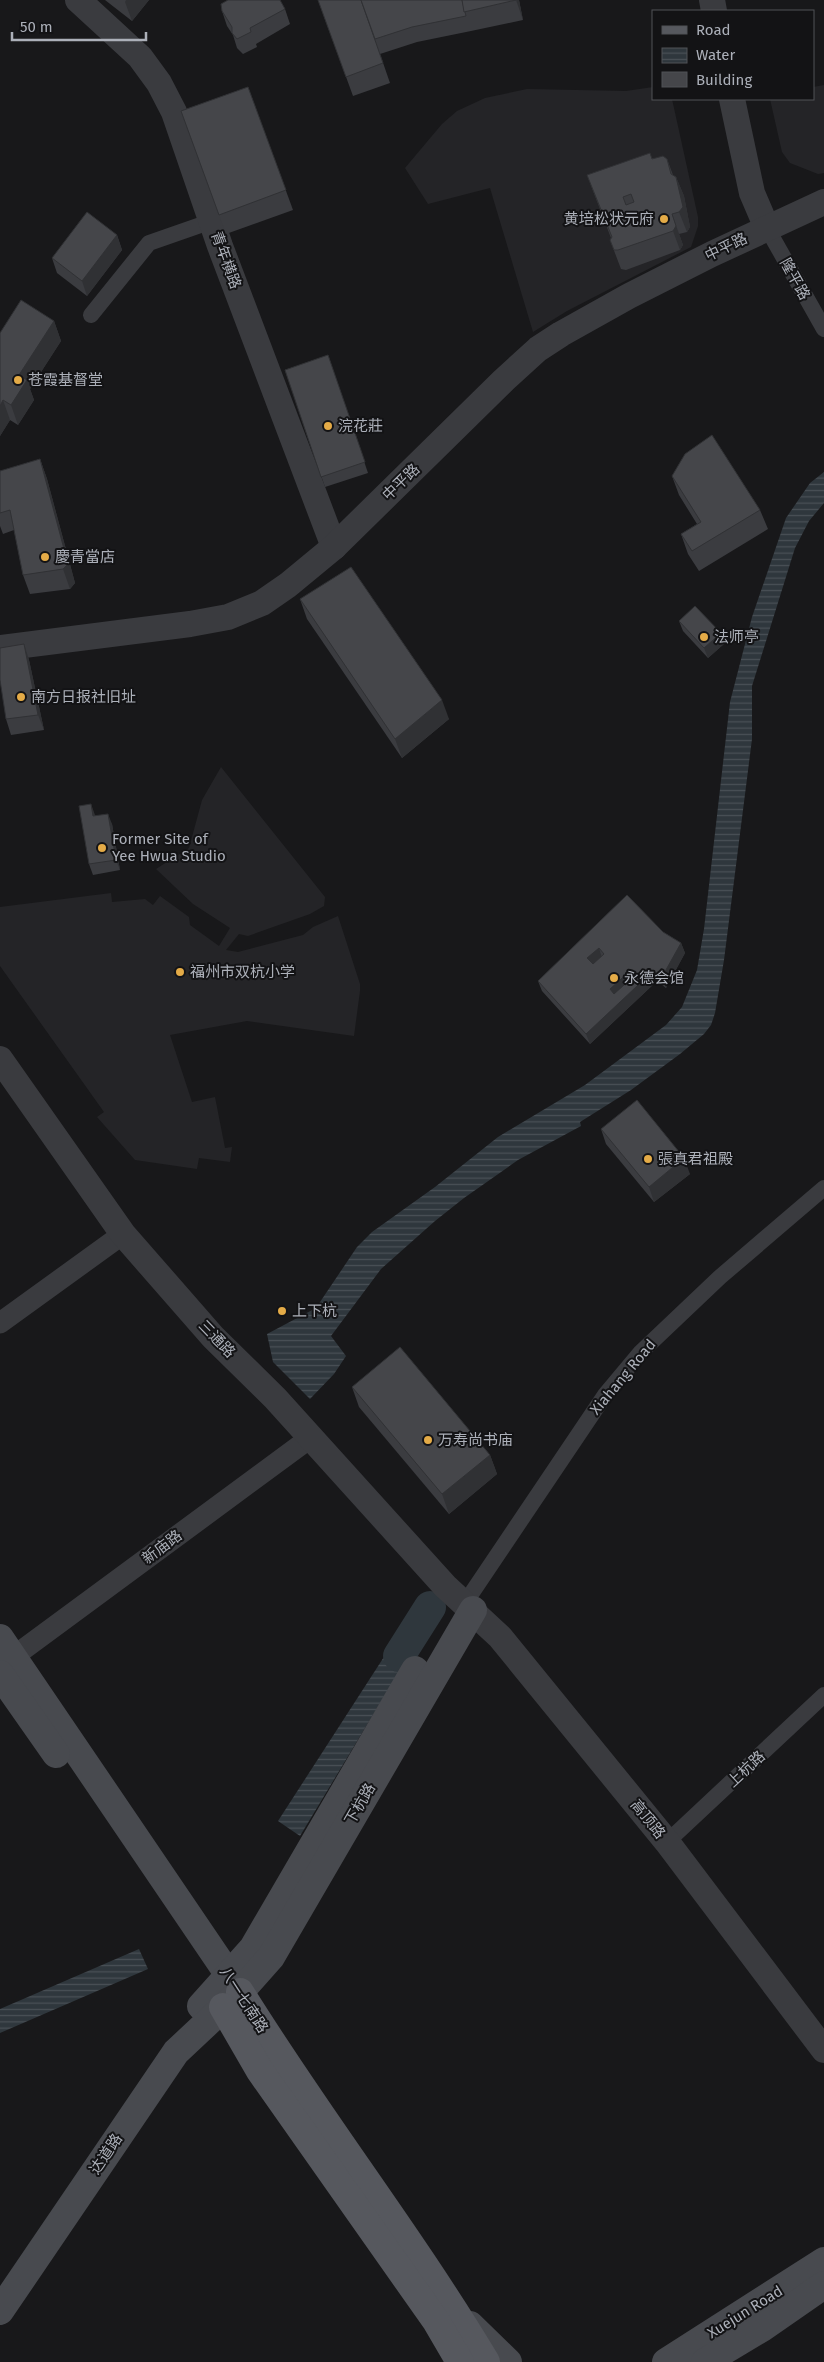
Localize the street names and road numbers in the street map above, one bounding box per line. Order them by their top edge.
street label: 青年横路 [207,229,245,291]
street label: 中平路 [702,229,750,265]
street label: 隆平路 [776,255,814,303]
street label: 中平路 [379,460,423,504]
street label: 三通路 [195,1317,239,1361]
street label: Xiahang Road [586,1336,660,1418]
street label: 新庙路 [139,1526,185,1568]
street label: 上杭路 [723,1747,769,1791]
street label: 下杭路 [341,1780,379,1828]
street label: 高顶路 [627,1796,669,1842]
street label: 八一七南路 [216,1964,272,2036]
street label: 达道路 [86,2130,126,2178]
street label: Xuejun Road [704,2282,786,2342]

